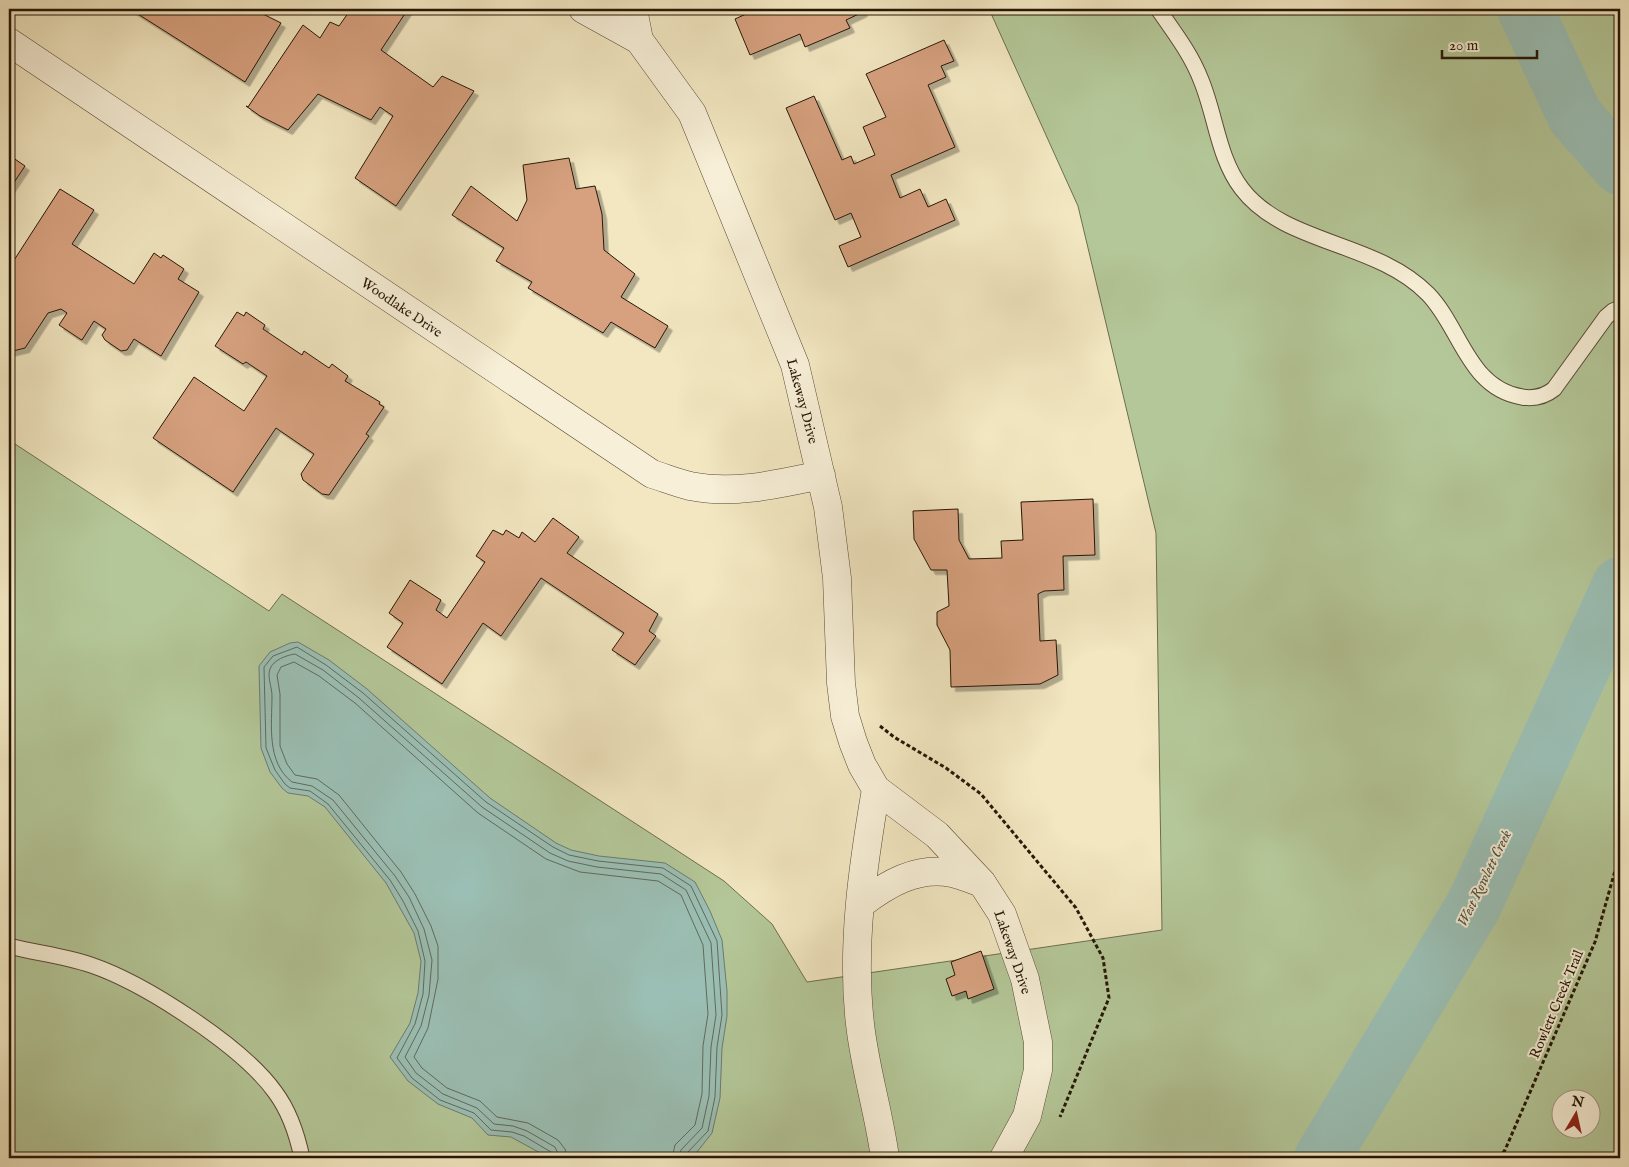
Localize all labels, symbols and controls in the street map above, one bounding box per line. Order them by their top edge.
scale bar [1442,28,1536,60]
text: 20 m [1449,36,1479,55]
street label: Woodlake Drive [357,274,446,342]
street label: Lakeway Drive [782,357,822,446]
water label: West Rowlett Creek [1453,827,1516,930]
street label: Lakeway Drive [989,908,1035,997]
street label: Rowlett Creek Trail [1526,947,1588,1061]
north arrow [1552,1090,1602,1140]
text: N [1569,1092,1585,1112]

